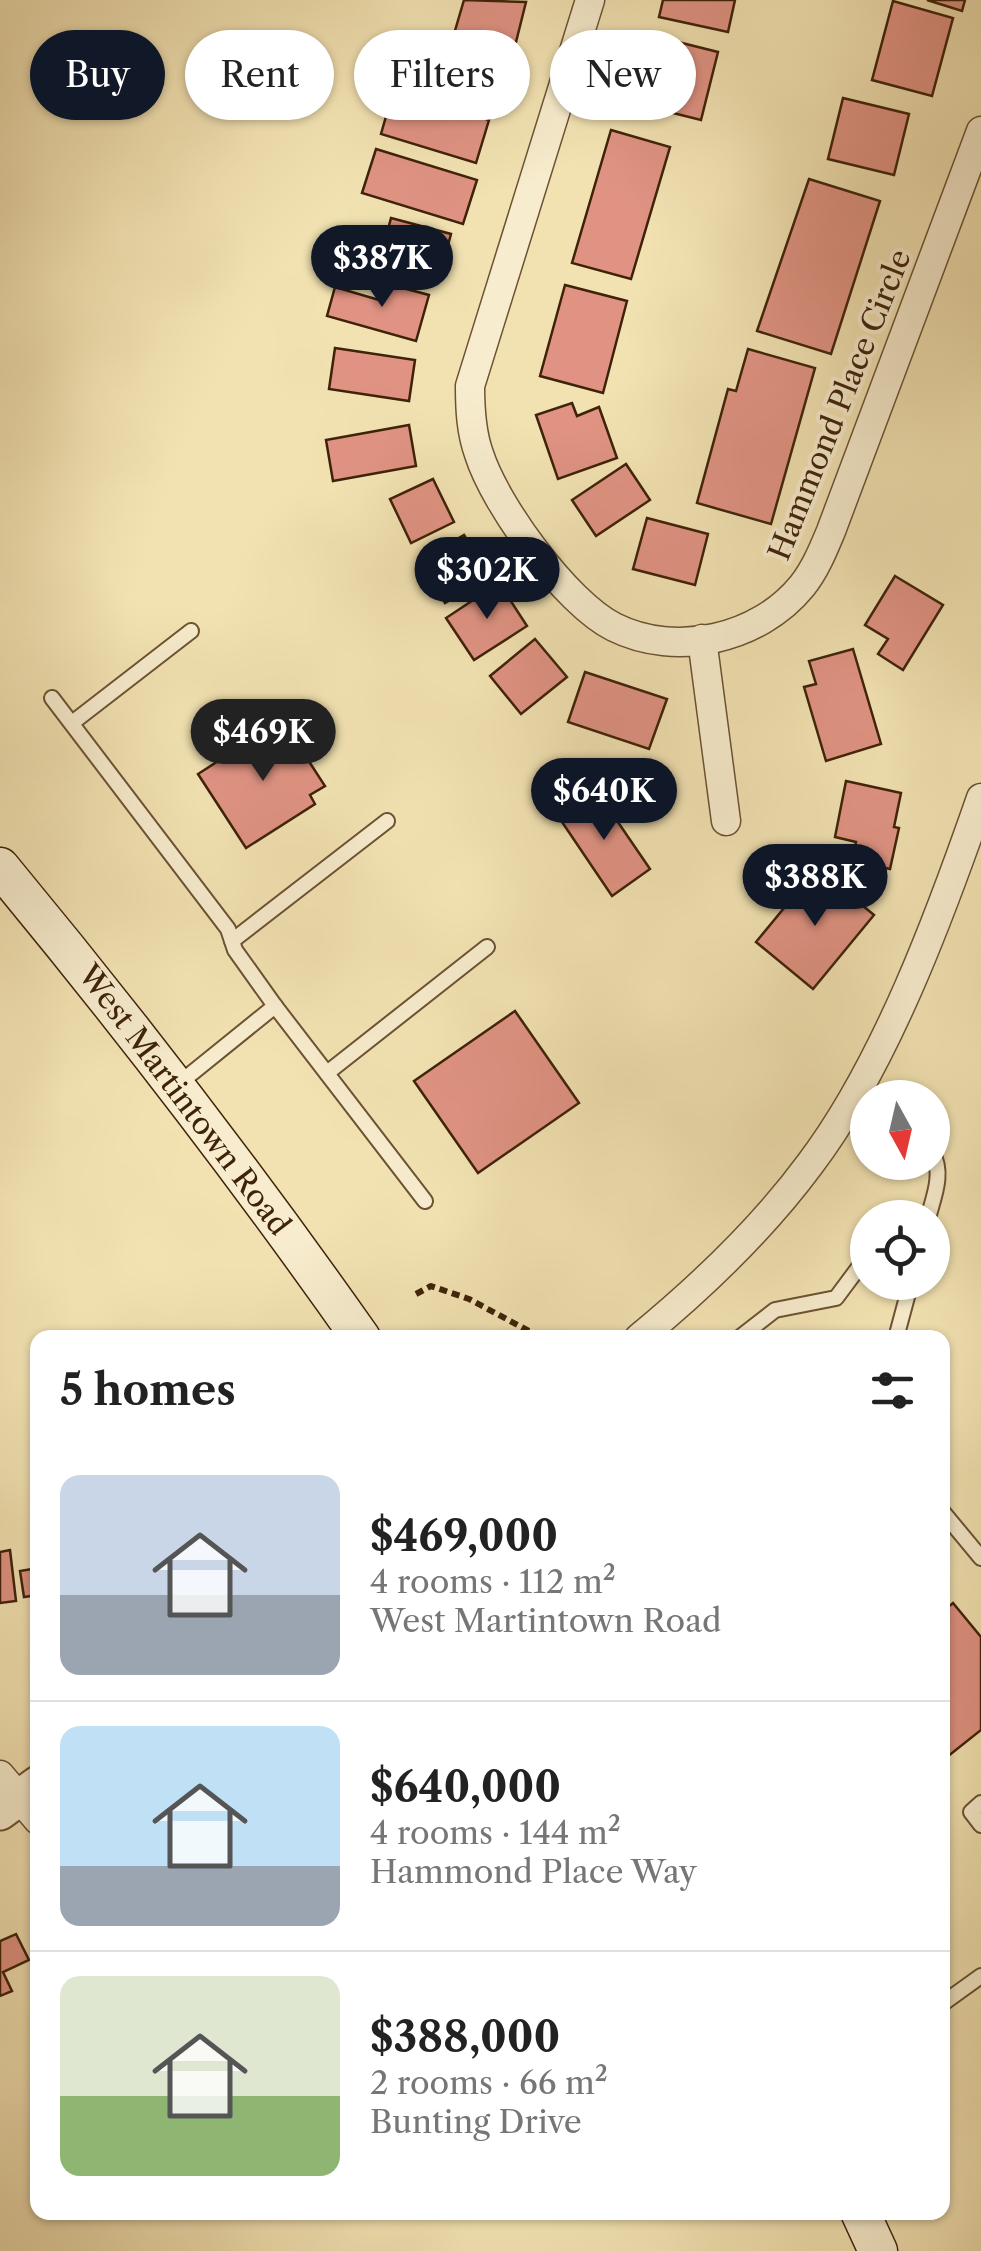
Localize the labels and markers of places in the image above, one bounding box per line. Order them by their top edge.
pin: $387K [312,225,452,310]
pin: $302K [417,537,557,622]
pin: $469K [193,699,333,784]
pin: $640K [534,758,674,843]
pin: $388K [745,844,885,929]

